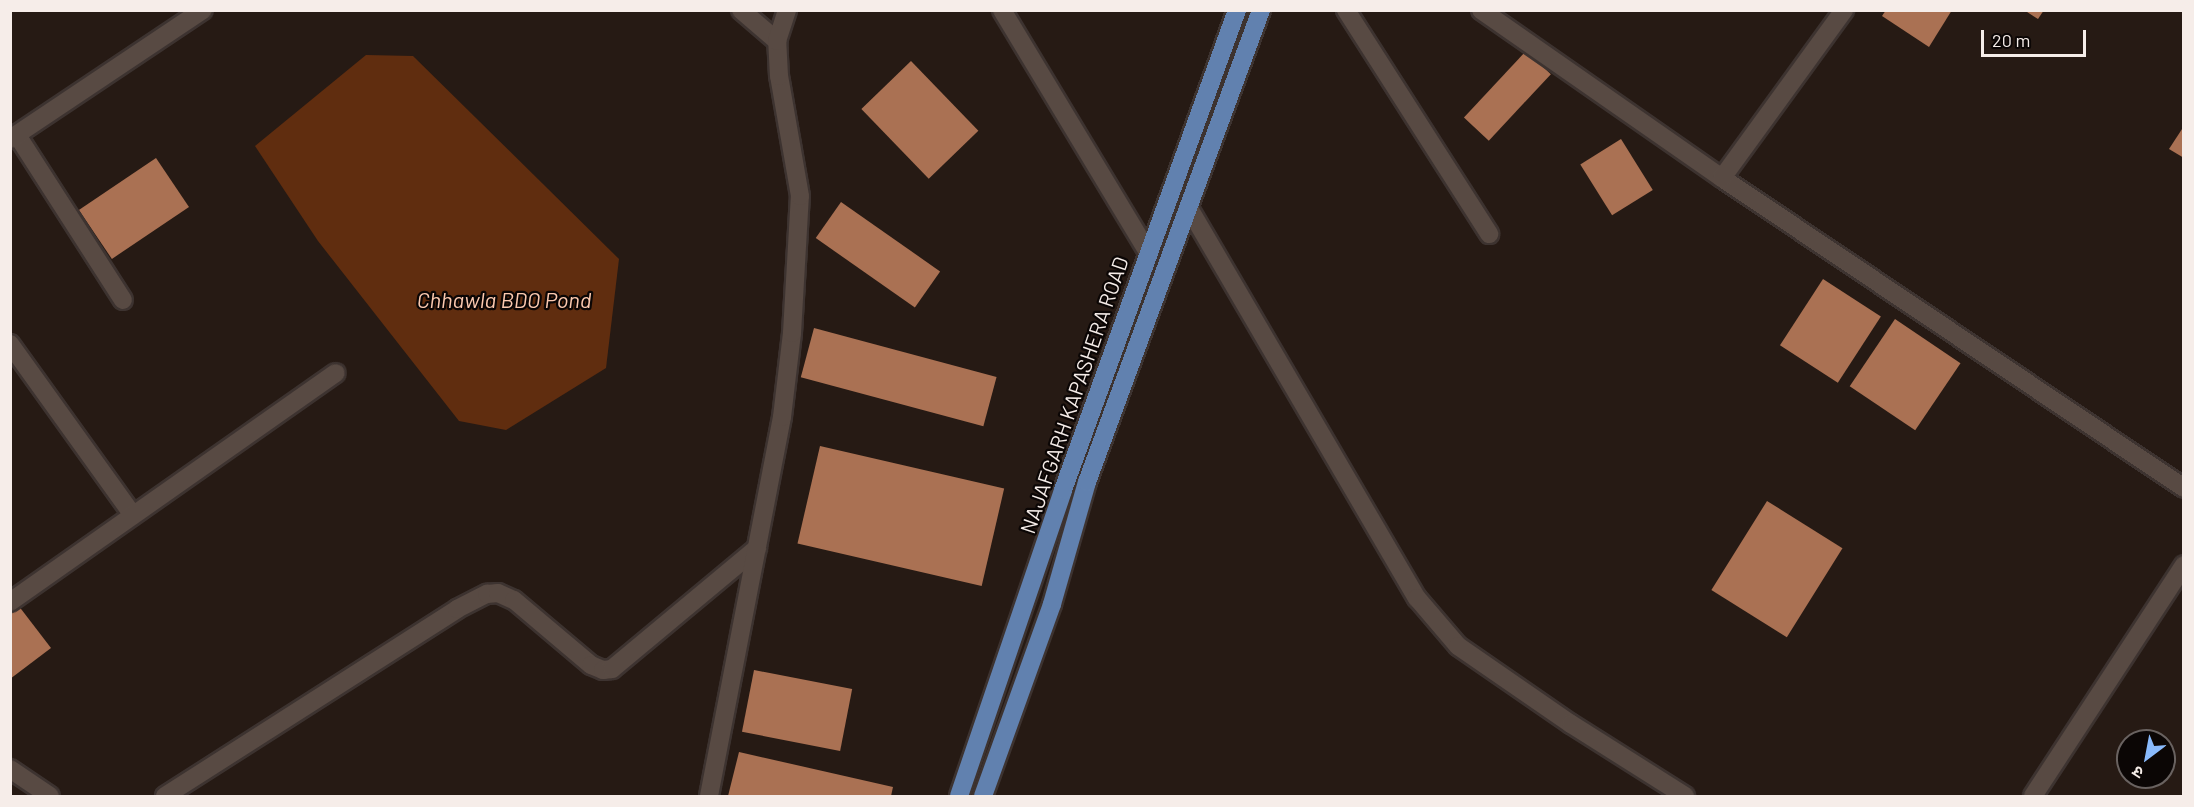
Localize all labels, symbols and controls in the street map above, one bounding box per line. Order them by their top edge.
scale bar [1984,18,2089,56]
text: 20 m [1992,29,2030,51]
street label: NAJAFGARH KAPASHERA ROAD [1015,253,1133,537]
water label: Chhawla BDO Pond [417,287,591,313]
north arrow [2116,729,2176,789]
text: उ [2128,762,2146,784]

